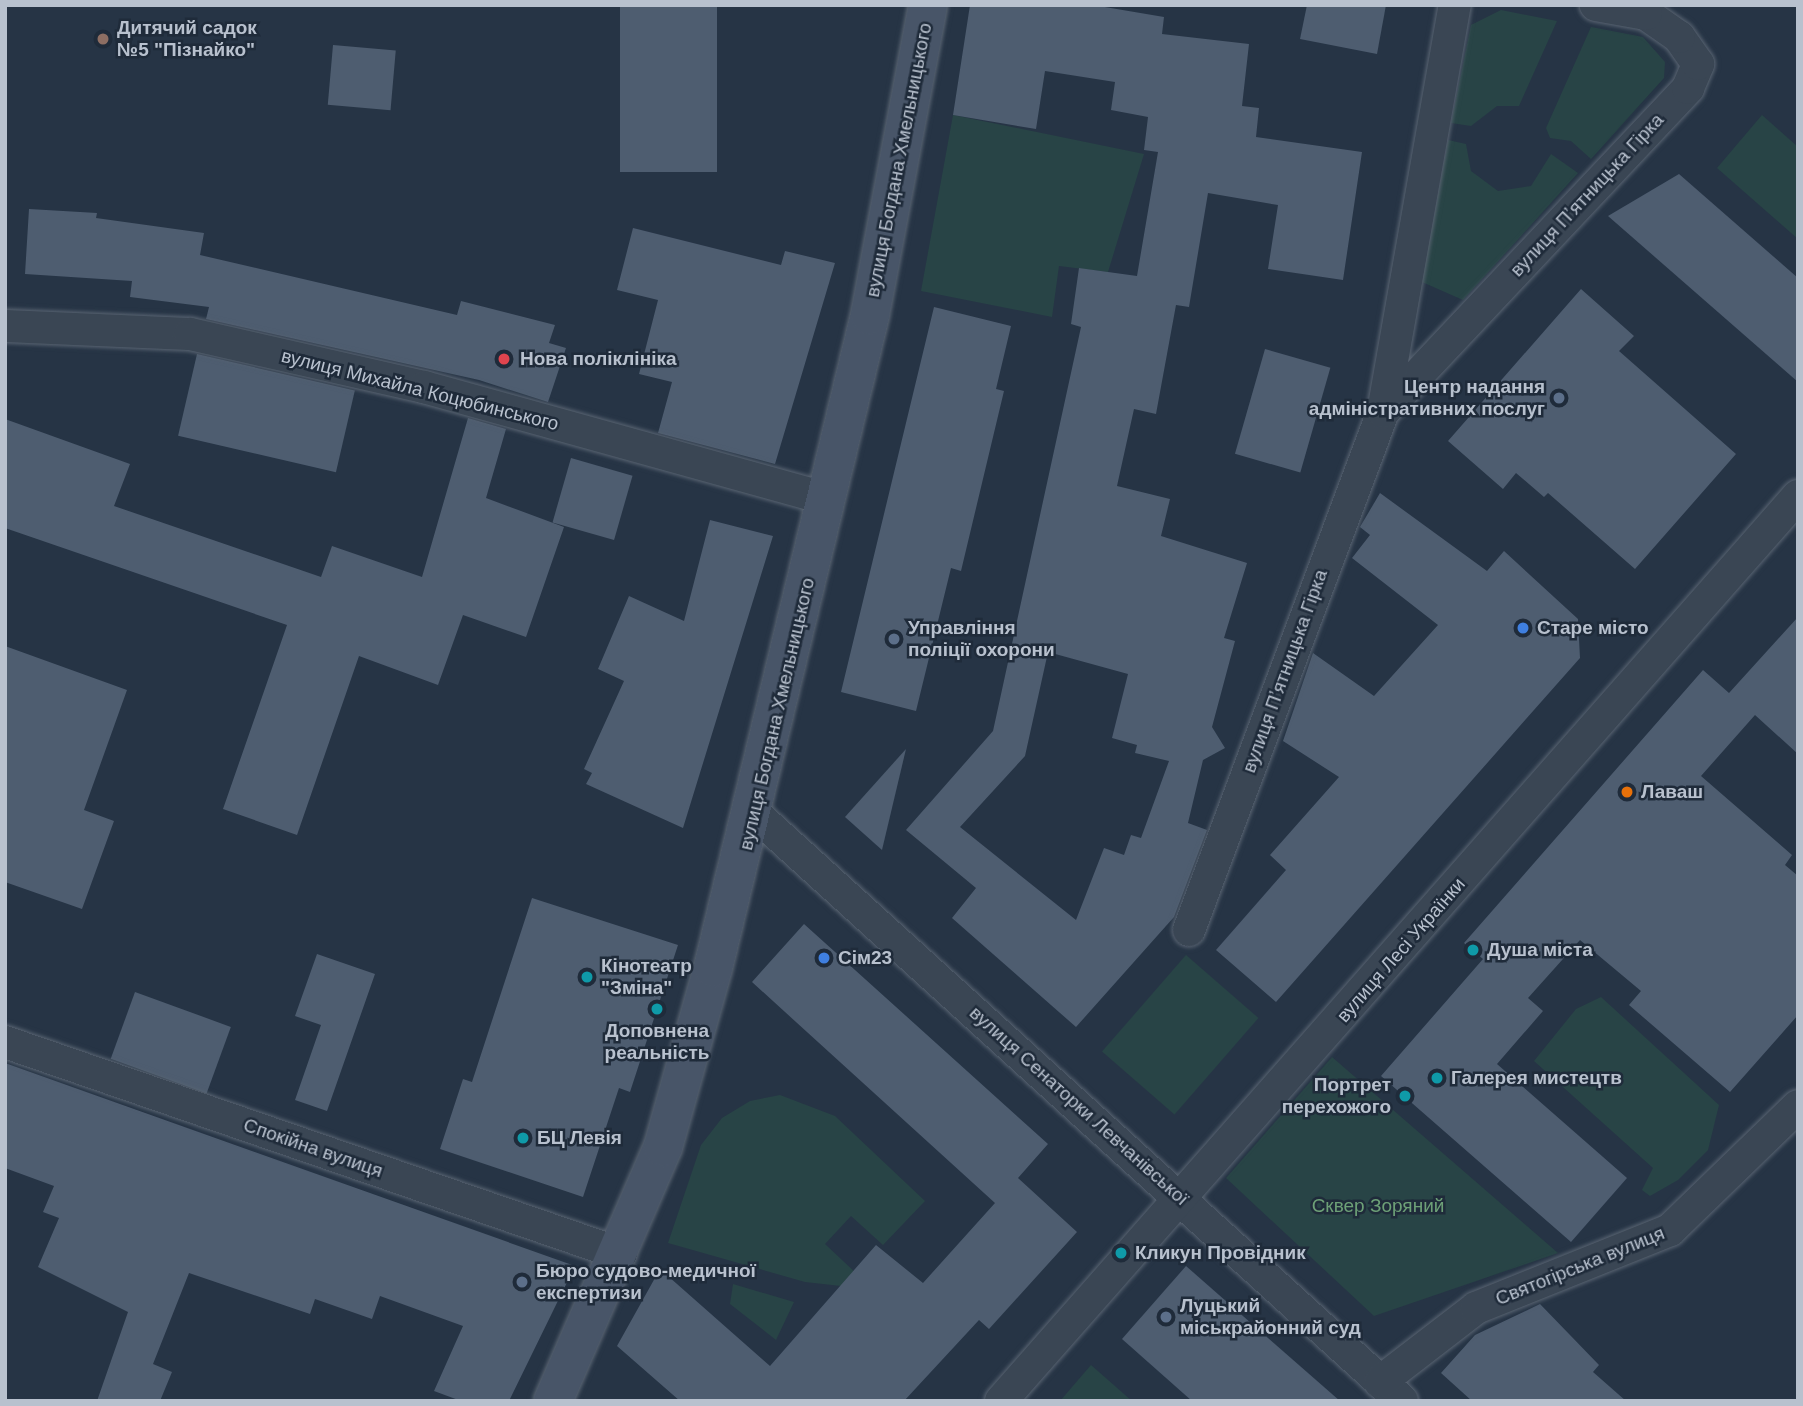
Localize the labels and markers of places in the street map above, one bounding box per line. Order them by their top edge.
place label: Дитячий садок №5 "Пізнайко" [117,17,257,61]
marker: Дитячий садок №5 "Пізнайко" [95,31,111,47]
place label: Нова поліклініка [520,348,676,370]
marker: Нова поліклініка [494,349,514,369]
place label: Центр надання адміністративних послуг [1309,376,1545,420]
marker: Центр надання адміністративних послуг [1551,390,1567,406]
place label: Управління поліції охорони [908,617,1055,661]
place label: Старе місто [1537,617,1649,639]
marker: Старе місто [1515,620,1531,636]
marker: Управління поліції охорони [886,631,902,647]
place label: Лаваш [1641,781,1703,803]
marker: Лаваш [1619,784,1635,800]
place label: Душа міста [1487,939,1593,961]
marker: Душа міста [1465,942,1481,958]
place label: Сім23 [838,947,892,969]
marker: Сім23 [816,950,832,966]
place label: Кінотеатр "Зміна" [601,955,692,999]
marker: Кінотеатр "Зміна" [579,969,595,985]
marker: Доповнена реальність [649,1001,665,1017]
place label: Доповнена реальність [605,1020,709,1064]
place label: Галерея мистецтв [1451,1067,1622,1089]
marker: Галерея мистецтв [1429,1070,1445,1086]
place label: Портрет перехожого [1282,1074,1391,1118]
marker: Портрет перехожого [1397,1088,1413,1104]
place label: БЦ Левія [537,1127,622,1149]
marker: БЦ Левія [515,1130,531,1146]
place label: Кликун Провідник [1135,1242,1306,1264]
marker: Кликун Провідник [1113,1245,1129,1261]
place label: Бюро судово-медичної експертизи [536,1260,756,1304]
marker: Бюро судово-медичної експертизи [514,1274,530,1290]
place label: Луцький міськрайонний суд [1180,1295,1361,1339]
marker: Луцький міськрайонний суд [1158,1309,1174,1325]

